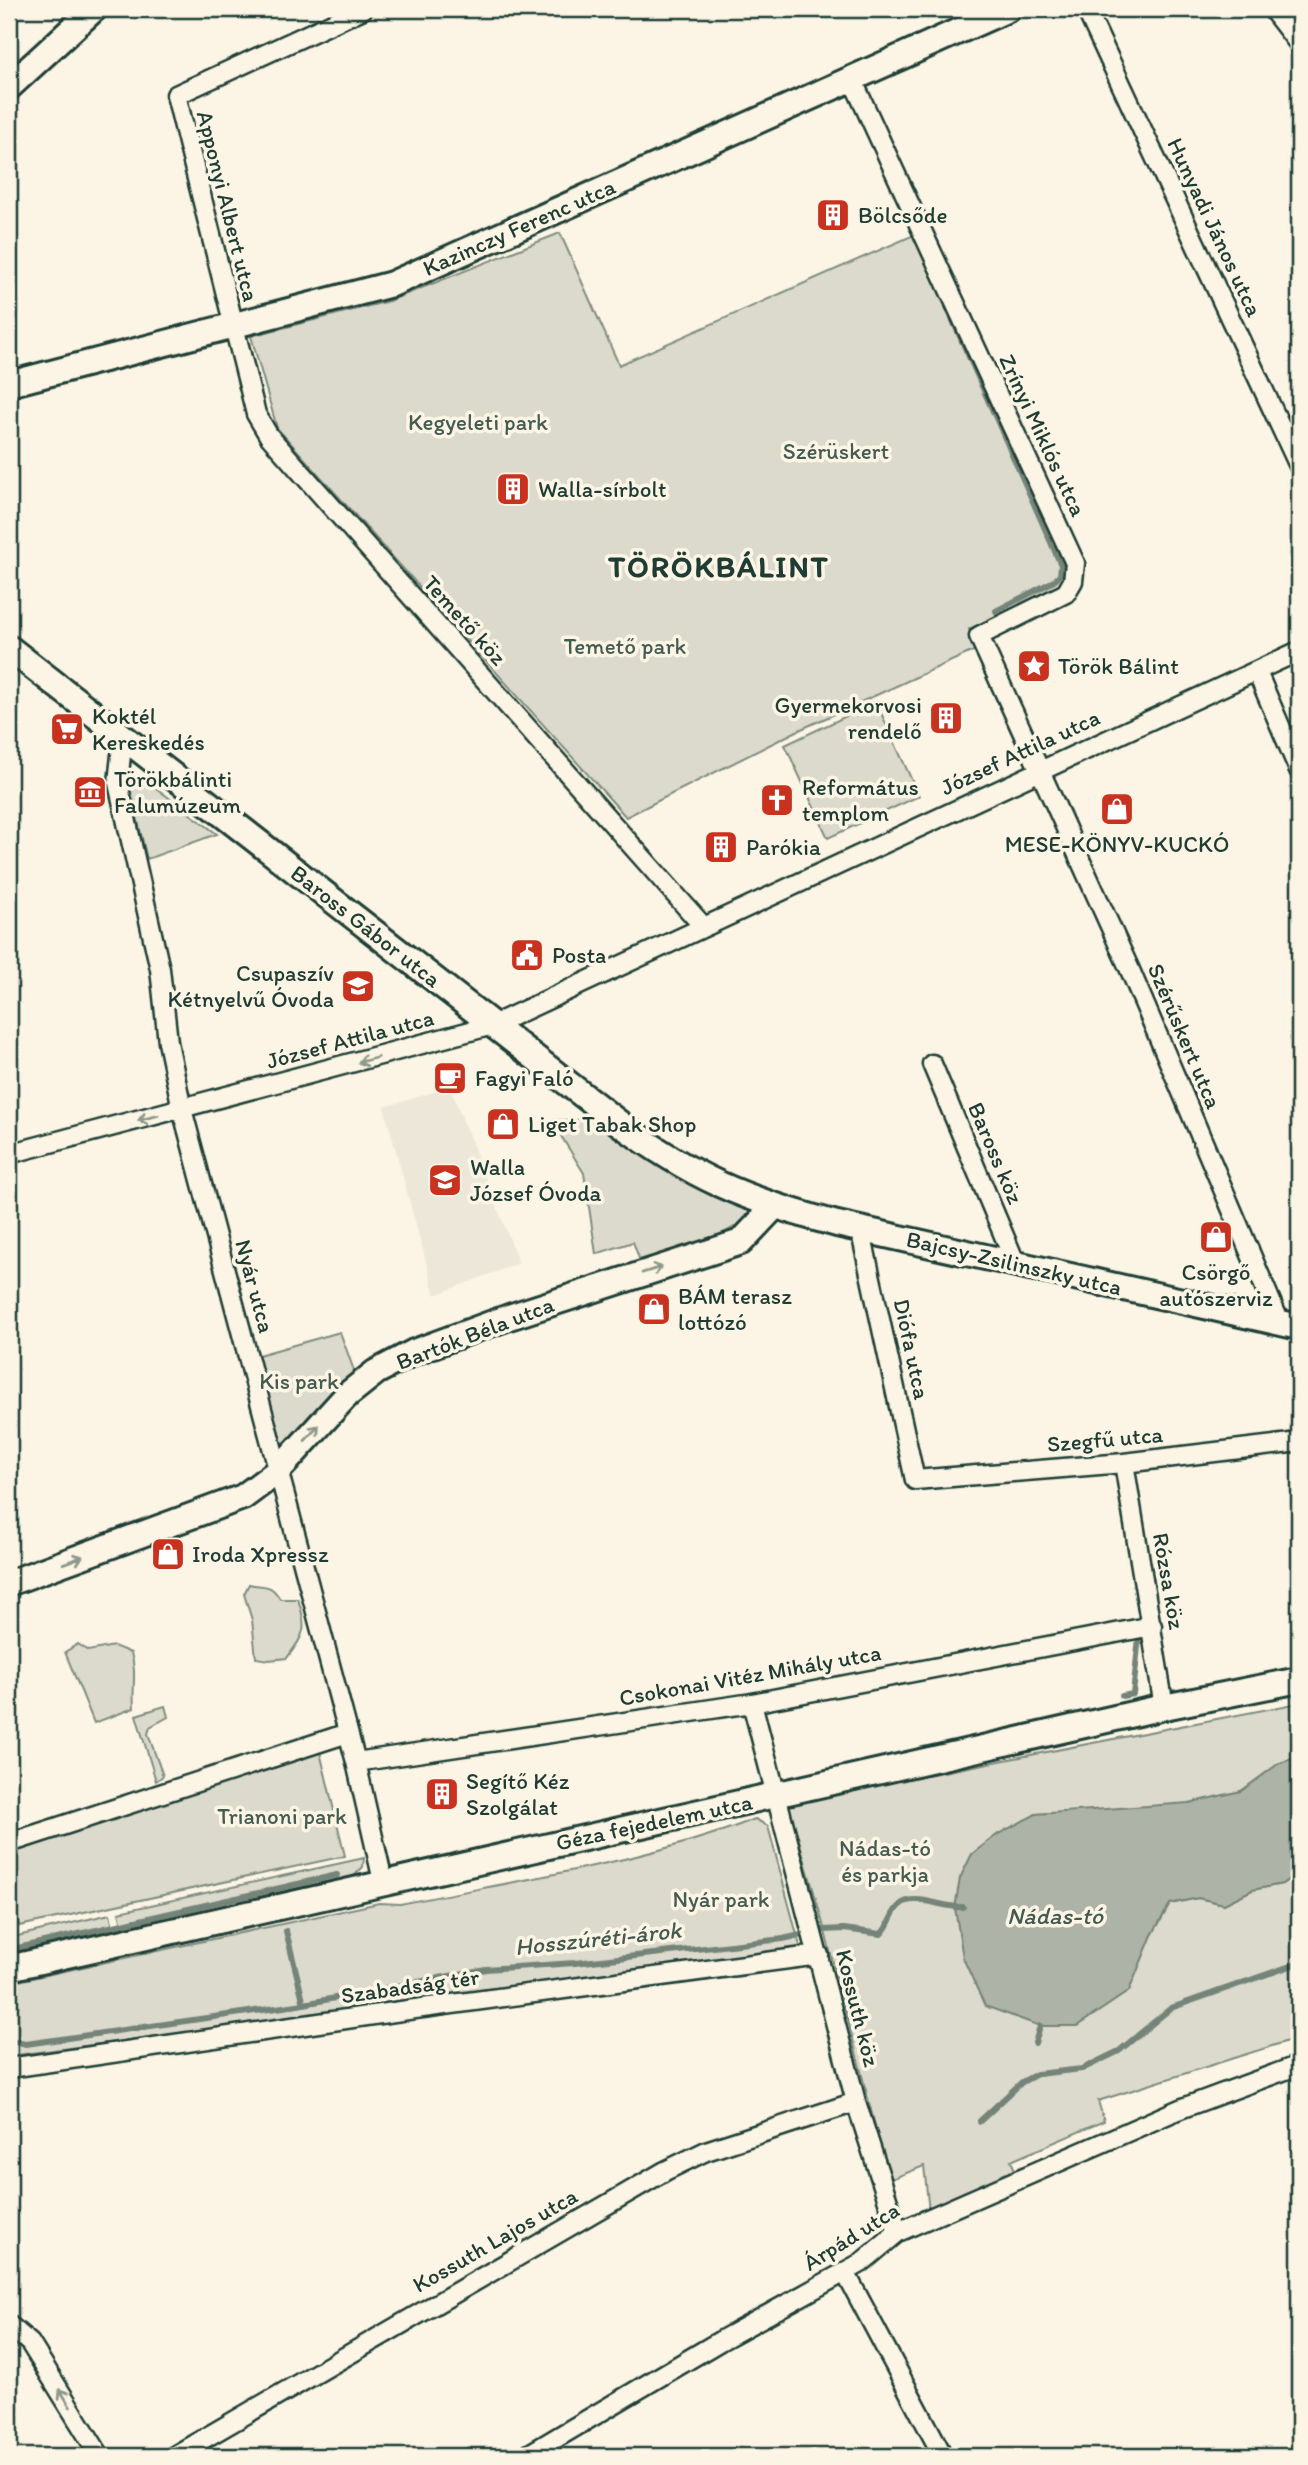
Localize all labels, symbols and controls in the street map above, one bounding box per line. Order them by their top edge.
street label: Apponyi Albert utca [191,108,265,304]
street label: Hunyadi János utca [1161,133,1269,321]
street label: Kazinczy Ferenc utca [418,172,620,282]
building icon: Bölcsőde [814,196,852,234]
place label: Bölcsőde [858,201,947,229]
street label: Zrínyi Miklós utca [993,349,1093,521]
park label: Kegyeleti park [408,408,548,436]
park label: Szérüskert [783,437,889,465]
building icon: Walla-sírbolt [494,470,532,508]
place label: Walla-sírbolt [538,475,667,503]
district label: TÖRÖKBÁLINT [607,548,830,585]
street label: Temető köz [417,569,513,671]
park label: Temető park [564,632,687,660]
place icon: Török Bálint [1015,647,1053,685]
place label: Török Bálint [1058,652,1179,680]
place label: Gyermekorvosi rendelő [775,691,922,745]
building icon: Gyermekorvosi rendelő [927,699,965,737]
place label: Koktél Kereskedés [92,702,205,756]
street label: József Attila utca [936,703,1104,801]
supermarket icon: Koktél Kereskedés [48,710,86,748]
place label: Törökbálinti Falumúzeum [114,765,241,819]
museum icon: Törökbálinti Falumúzeum [71,773,109,811]
place label: Református templom [802,773,919,827]
church icon: Református templom [758,781,796,819]
shop icon: MESE-KÖNYV-KUCKÓ [1098,790,1136,828]
building icon: Parókia [702,828,740,866]
place label: MESE-KÖNYV-KUCKÓ [1005,830,1229,858]
place label: Parókia [746,833,821,861]
street label: Baross Gábor utca [285,859,447,993]
public building icon: Posta [508,936,546,974]
place label: Posta [552,941,606,969]
place label: Csupaszív Kétnyelvű Óvoda [168,959,334,1013]
street label: Szérűskert utca [1142,959,1228,1113]
school or university icon: Csupaszív Kétnyelvű Óvoda [339,967,377,1005]
street label: József Attila utca [263,1003,437,1075]
one-way arrow [357,1054,379,1067]
cafe icon: Fagyi Faló [431,1059,469,1097]
place label: Fagyi Faló [475,1064,574,1092]
street label: Baross köz [962,1098,1030,1208]
shop icon: Liget Tabak Shop [484,1105,522,1143]
place label: Liget Tabak Shop [528,1110,696,1138]
one-way arrow [137,1112,160,1125]
place label: Walla József Óvoda [470,1153,601,1207]
school or university icon: Walla József Óvoda [426,1161,464,1199]
shop icon: Csörgő autószerviz [1197,1218,1235,1256]
street label: Bajcsy-Zsilinszky utca [904,1225,1124,1301]
street label: Nyár utca [229,1236,281,1336]
place label: Csörgő autószerviz [1159,1258,1273,1312]
one-way arrow [641,1263,663,1276]
place label: BÁM terasz lottózó [678,1282,792,1336]
street label: Bartók Béla utca [392,1290,558,1376]
shop icon: BÁM terasz lottózó [635,1290,673,1328]
street label: Diófa utca [888,1296,936,1402]
park label: Kis park [259,1367,339,1395]
street label: Szegfű utca [1046,1420,1164,1458]
one-way arrow [304,1424,320,1442]
street label: Rózsa köz [1147,1531,1191,1632]
shop icon: Iroda Xpressz [149,1535,187,1573]
place label: Iroda Xpressz [192,1540,329,1568]
one-way arrow [61,1553,83,1565]
street label: Csokonai Vitéz Mihály utca [617,1638,883,1712]
place label: Segítő Kéz Szolgálat [466,1767,570,1821]
building icon: Segítő Kéz Szolgálat [423,1775,461,1813]
street label: Géza fejedelem utca [553,1787,755,1857]
park label: Trianoni park [217,1802,347,1830]
park label: Nádas-tó és parkja [839,1834,931,1888]
park label: Nyár park [672,1885,770,1913]
water label: Nádas-tó [1007,1901,1104,1930]
water label: Hosszúréti-árok [513,1915,684,1961]
street label: Kossuth köz [830,1947,886,2070]
street label: Szabadság tér [339,1962,481,2010]
street label: Kossuth Lajos utca [408,2181,582,2299]
street label: Árpád utca [798,2196,904,2276]
one-way arrow [58,2388,72,2408]

